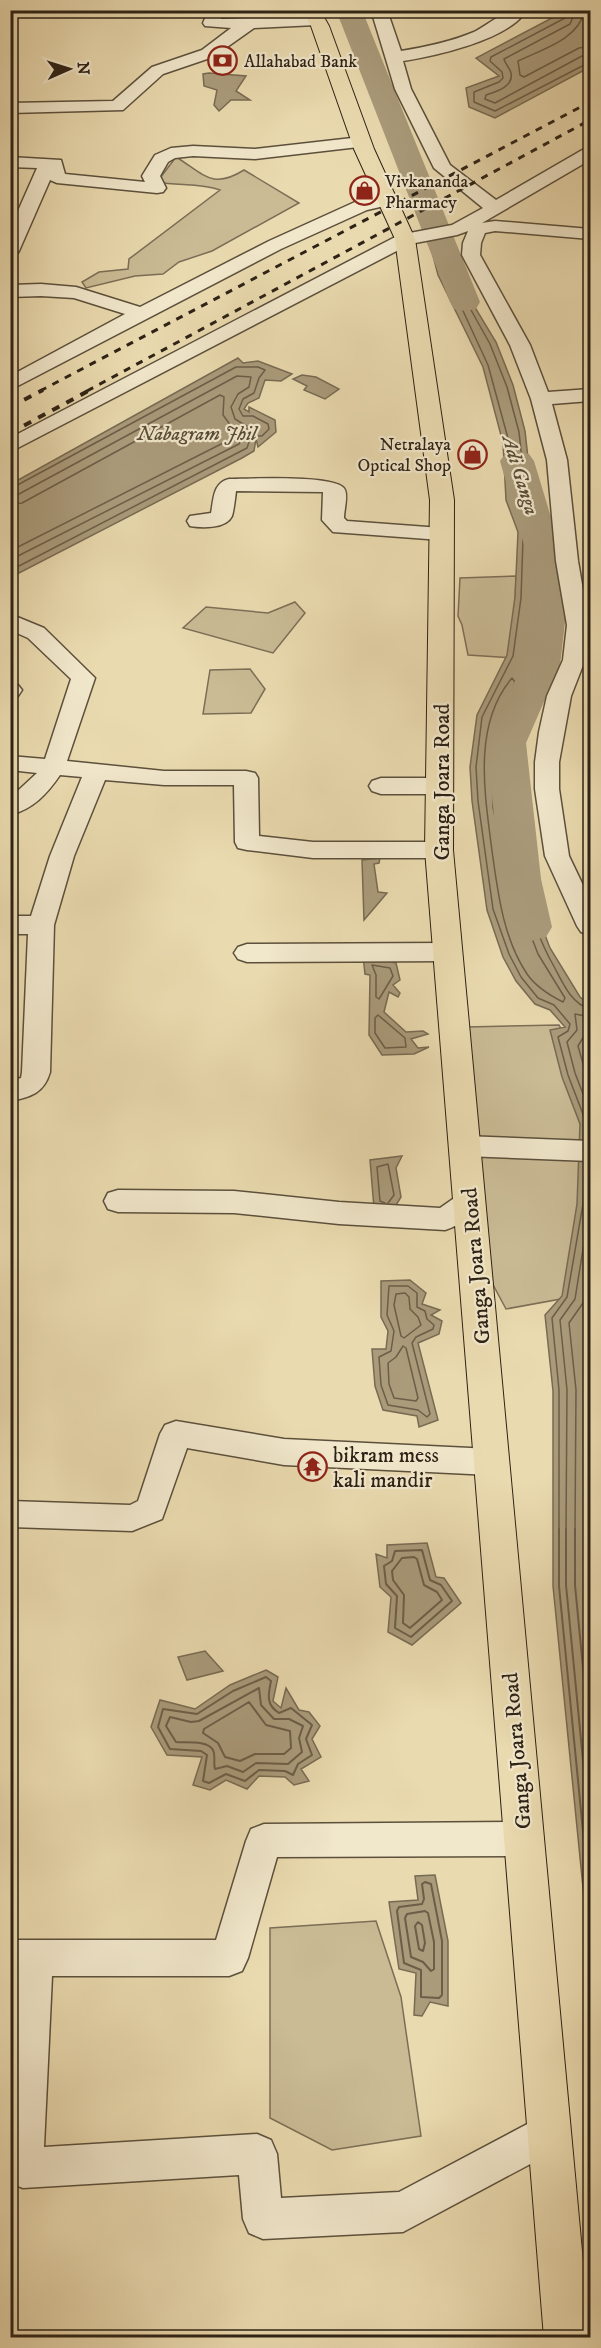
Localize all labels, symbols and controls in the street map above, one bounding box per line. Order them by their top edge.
north arrow [39,39,99,99]
bank icon: Allahabad Bank [207,45,239,77]
place label: Allahabad Bank [244,51,357,73]
text: N [73,61,93,75]
place label: Vivkananda Pharmacy [384,171,468,214]
shop icon: Vivkananda Pharmacy [348,175,380,207]
water label: Nabagram Jhil [136,422,259,447]
water label: Adi Ganga [495,431,543,518]
place label: Netralaya Optical Shop [358,434,451,477]
shop icon: Netralaya Optical Shop [456,438,488,470]
street label: Ganga Joara Road [429,703,456,861]
street label: Ganga Joara Road [456,1186,497,1345]
place label: bikram mess kali mandir [333,1442,439,1494]
temple icon: bikram mess kali mandir [296,1451,328,1483]
street label: Ganga Joara Road [497,1671,538,1830]

